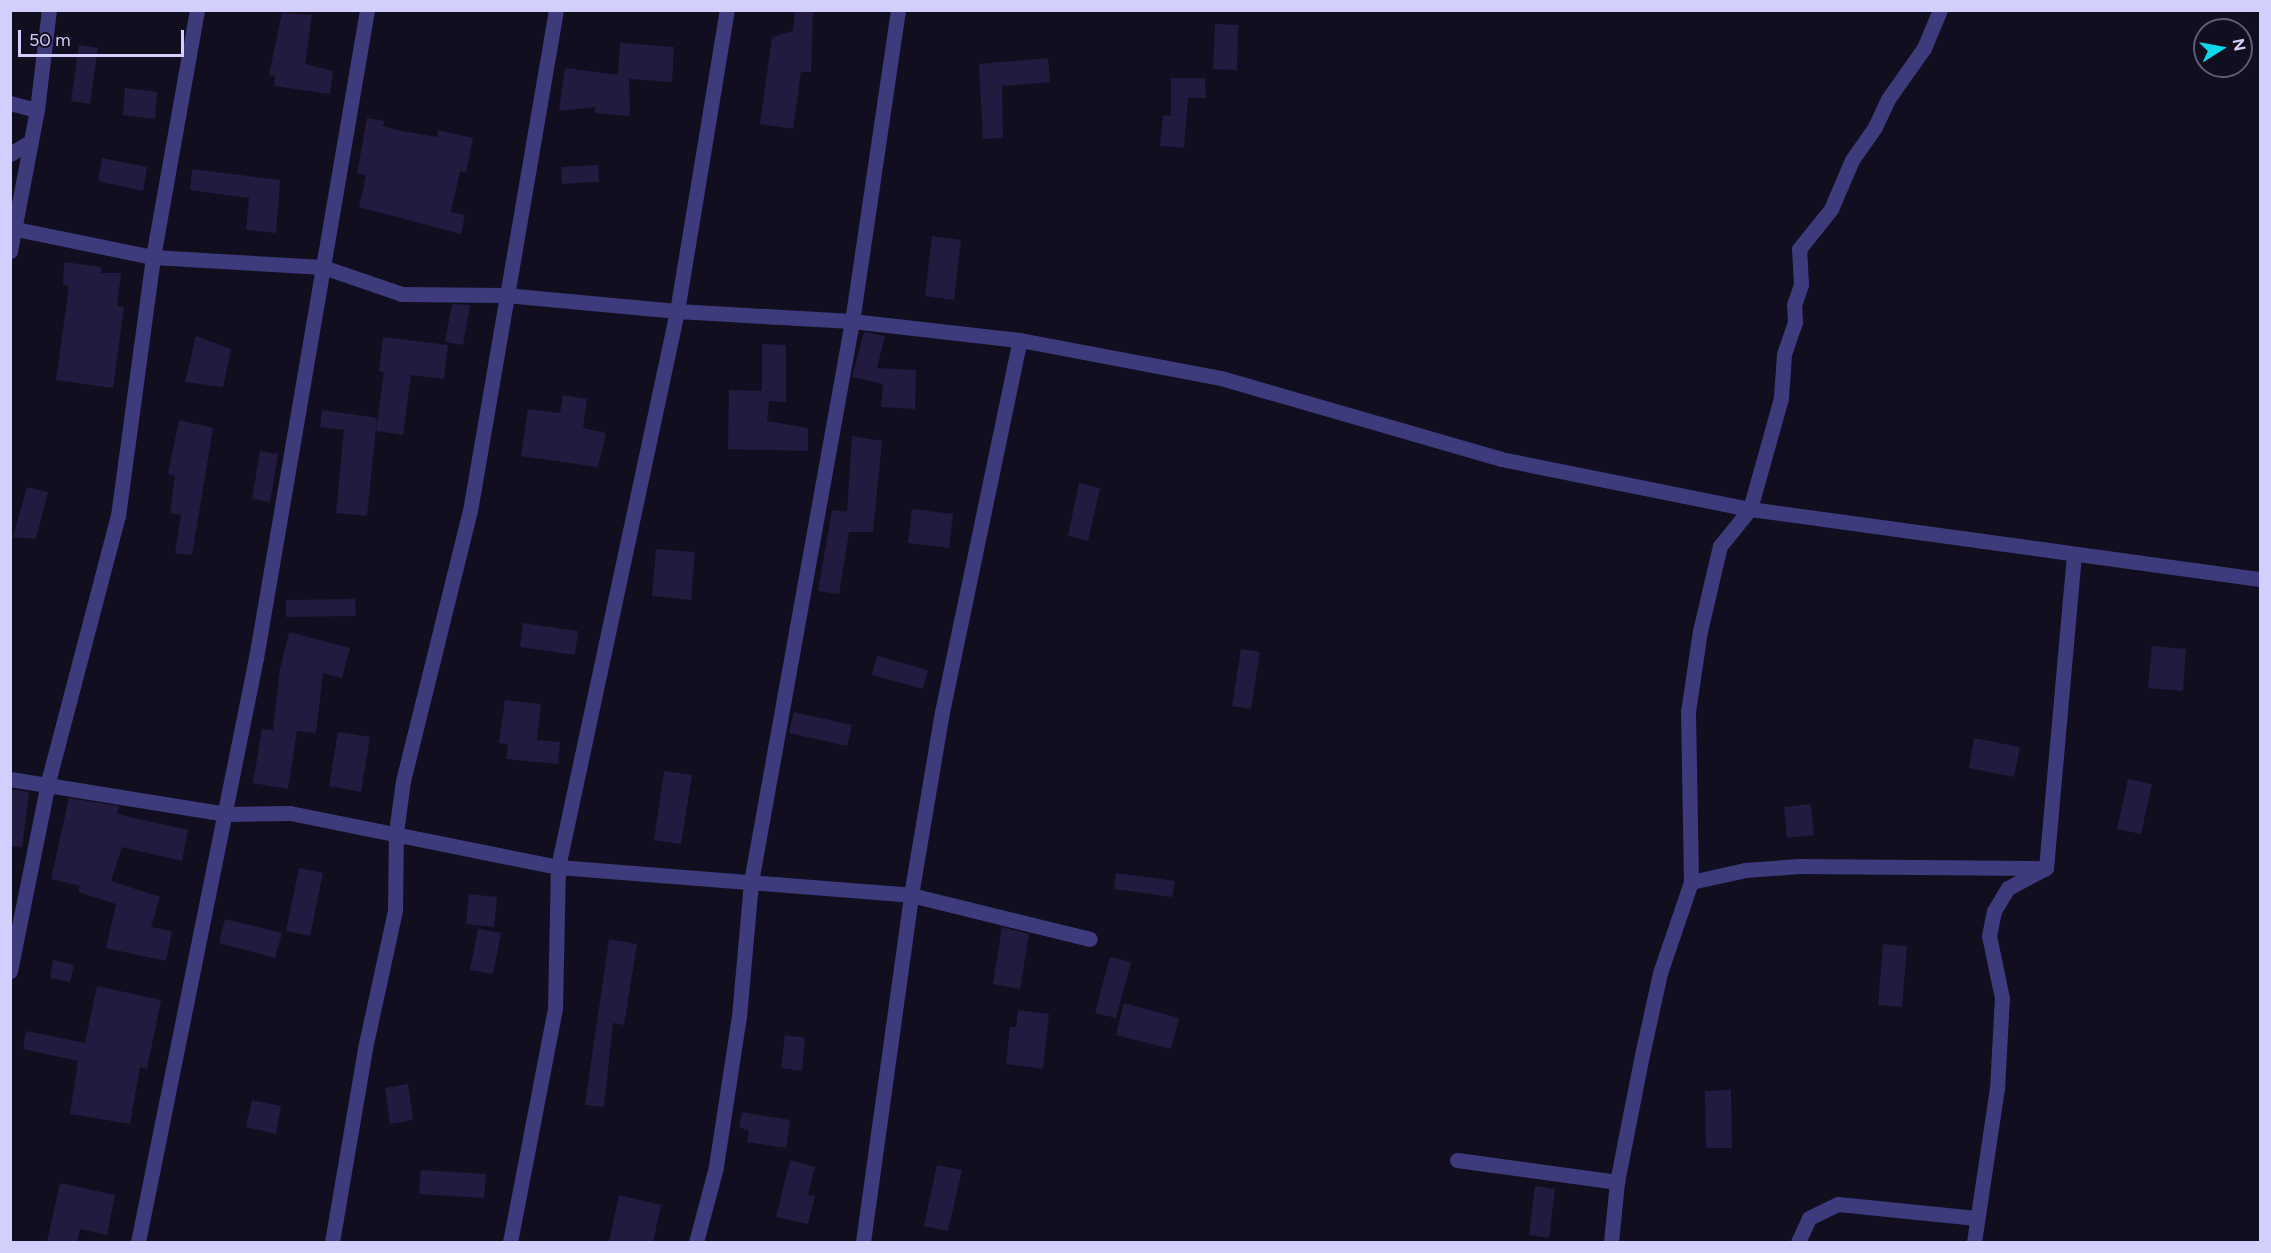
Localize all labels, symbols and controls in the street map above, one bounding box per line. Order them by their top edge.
scale bar [21,18,188,56]
north arrow [2193,18,2253,78]
text: 50 m [29,29,71,51]
text: N [2229,37,2250,53]

